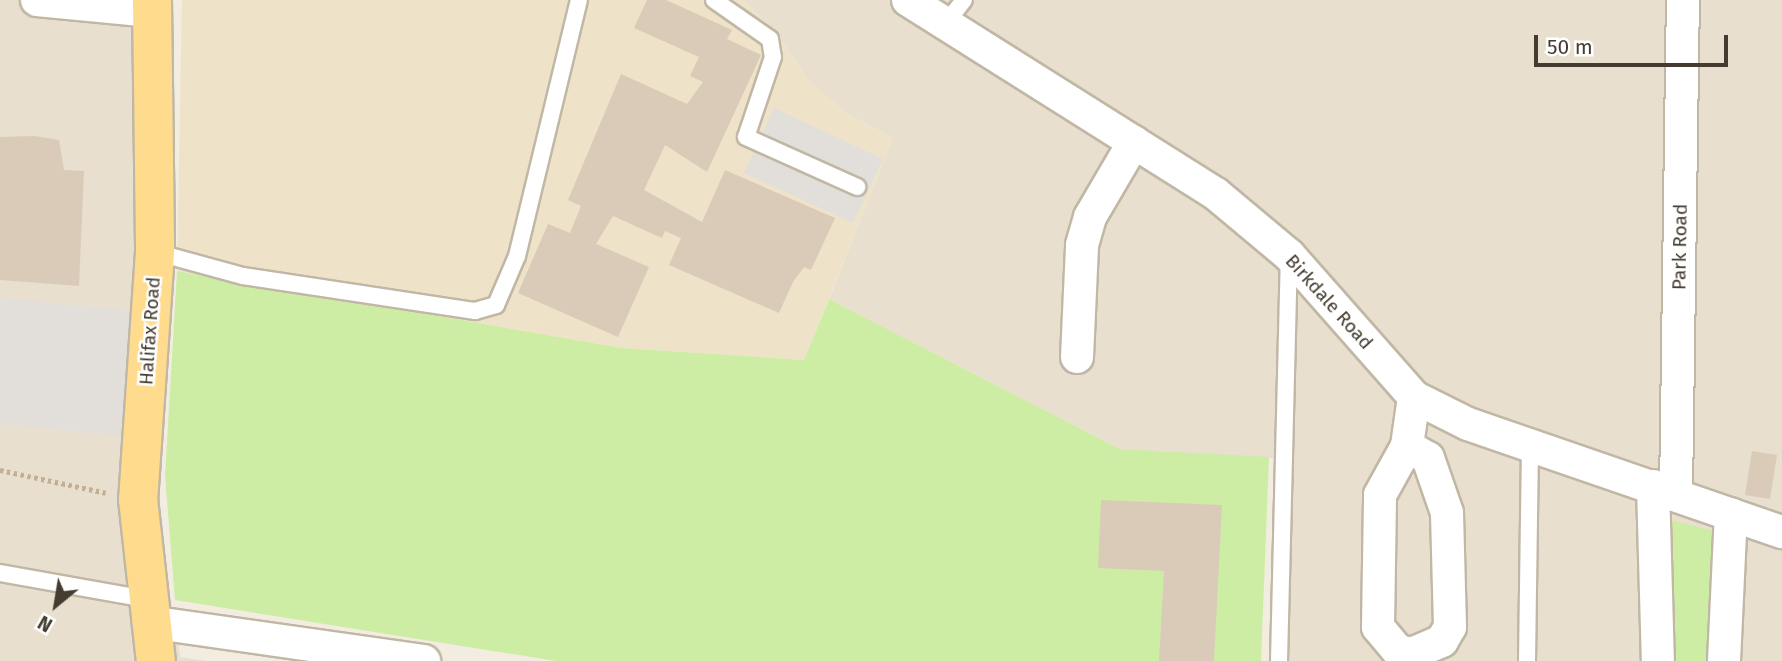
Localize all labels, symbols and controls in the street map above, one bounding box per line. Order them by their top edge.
scale bar [1537,21,1731,65]
text: 50 m [1547,34,1593,60]
street label: Park Road [1668,204,1692,290]
street label: Birkdale Road [1280,250,1378,354]
street label: Halifax Road [135,276,165,386]
north arrow [21,570,91,640]
text: N [34,611,56,637]

